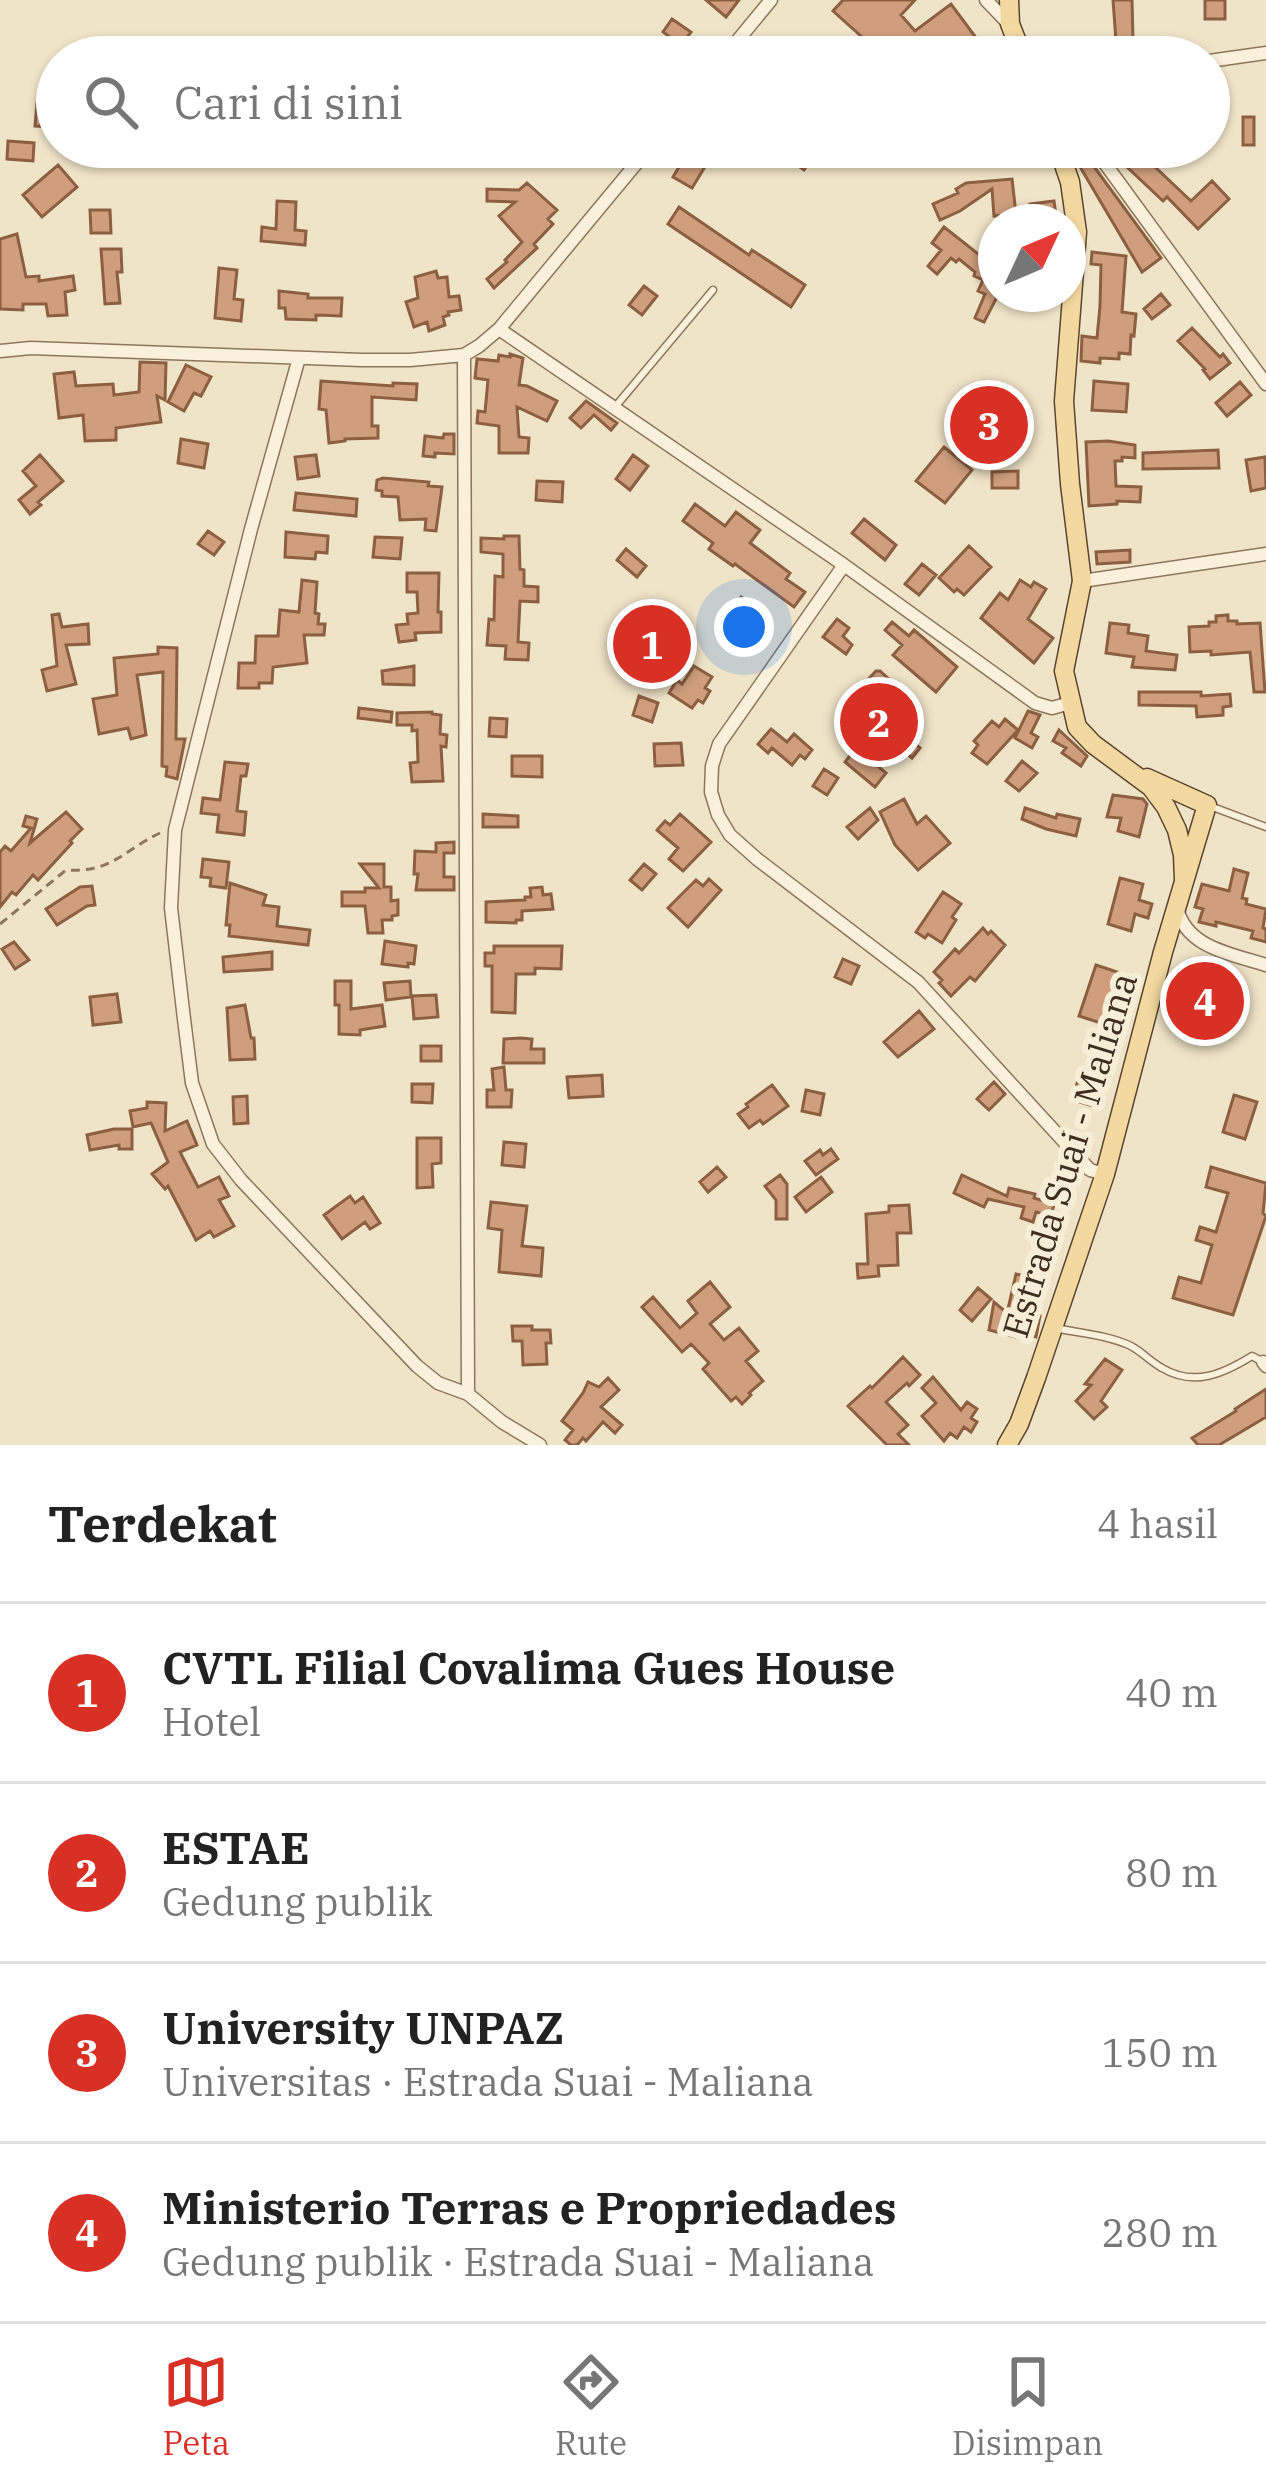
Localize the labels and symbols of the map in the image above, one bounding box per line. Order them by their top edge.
north arrow [978,204,1086,312]
pin: 3 [950,380,1028,470]
your location [714,597,774,657]
pin: 1 [613,599,691,689]
pin: 2 [840,677,918,767]
pin: 4 [1166,956,1244,1046]
street label: Estrada Suai - Maliana [991,967,1147,1343]

